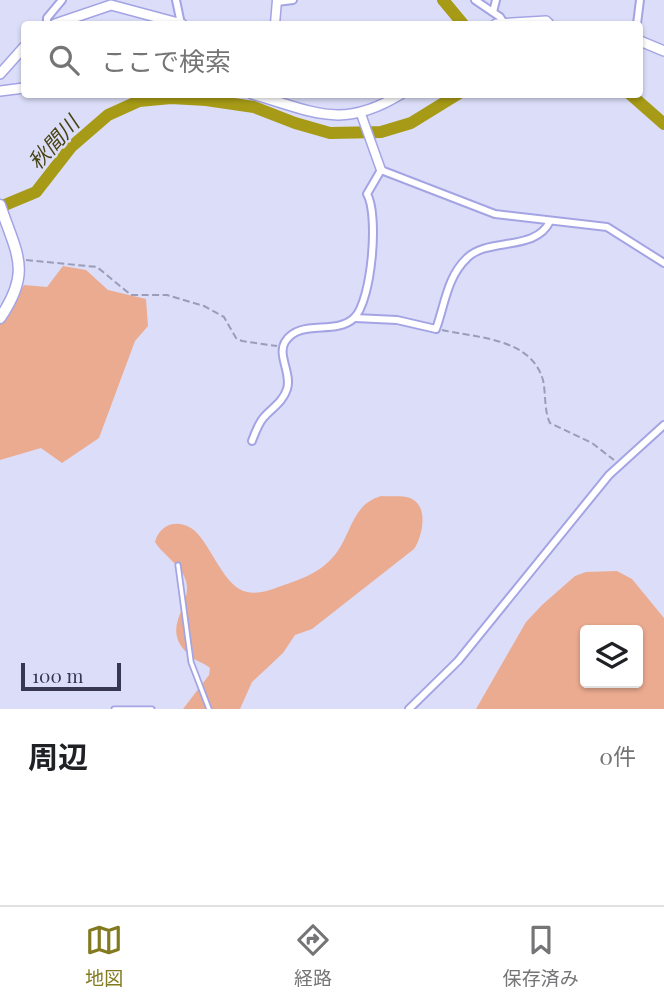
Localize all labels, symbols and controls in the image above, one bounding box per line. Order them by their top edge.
search box [21,21,643,98]
icon: search [45,41,83,79]
text: ここで検索 [101,43,231,78]
water label: 秋間川 [21,107,85,174]
map controls [580,625,643,688]
button: layers [580,625,643,688]
scale bar [21,660,121,692]
text: 100 m [32,662,83,688]
text: 周辺 [28,736,88,776]
text: 0件 [599,740,636,771]
tab: 地図 [85,921,123,990]
tab: 経路 [294,921,332,990]
tab: 保存済み [503,921,579,990]

